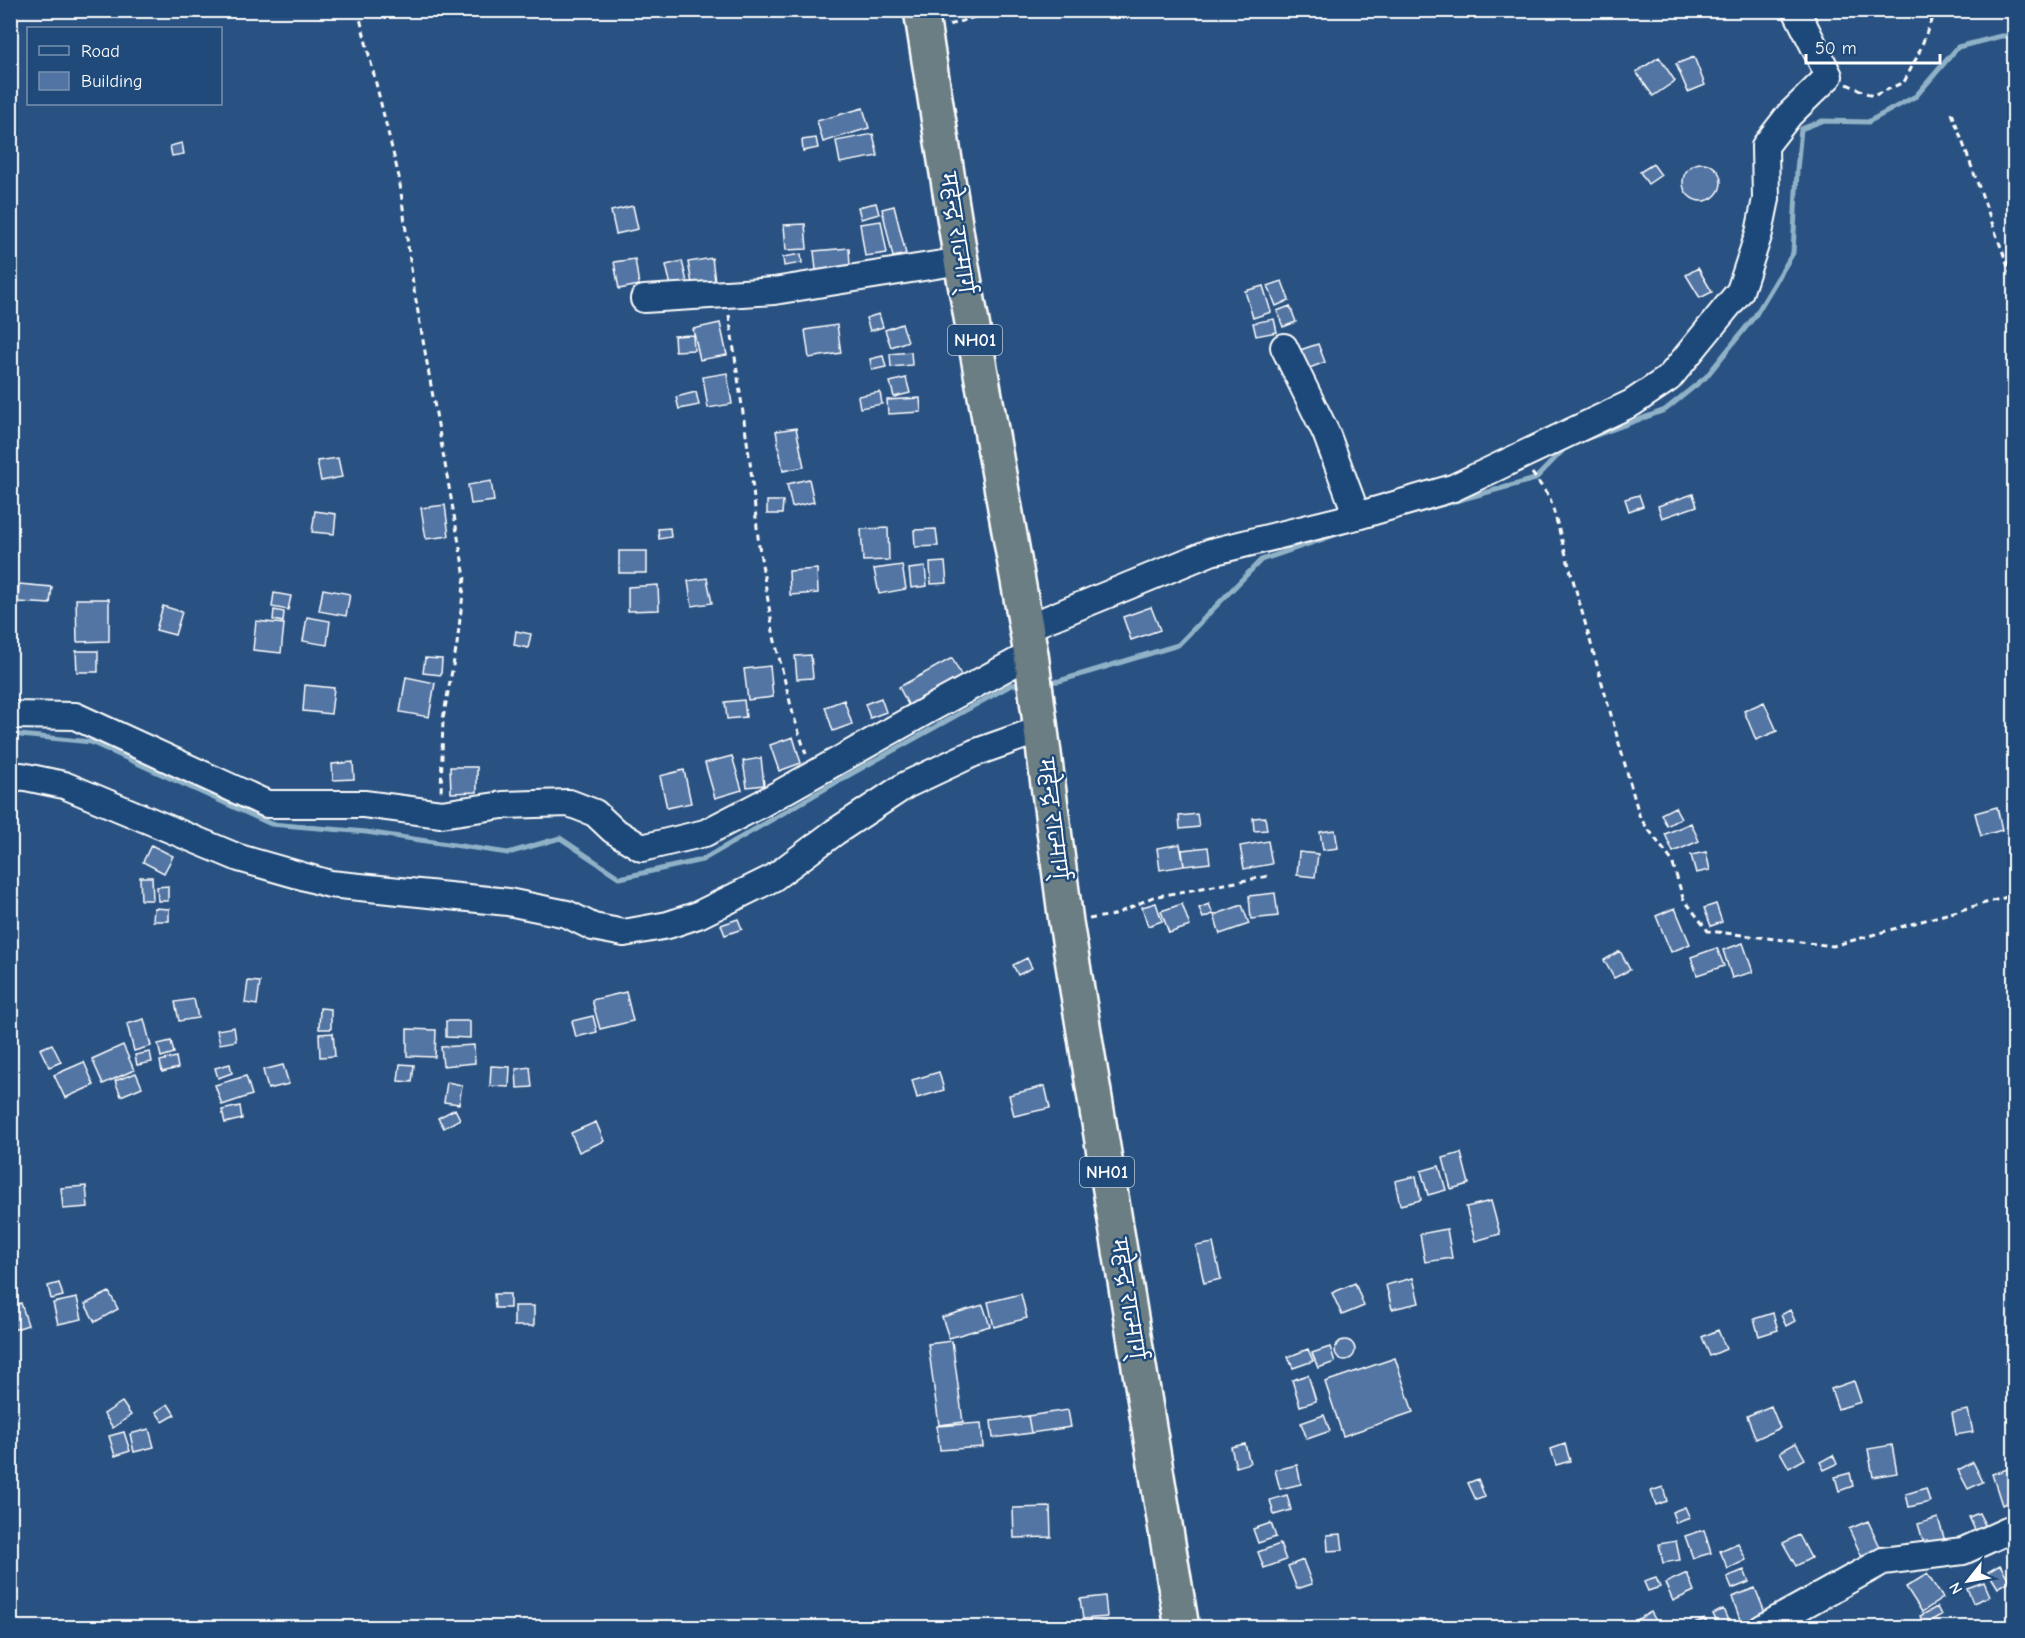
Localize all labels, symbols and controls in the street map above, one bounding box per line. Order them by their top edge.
legend [27,27,222,105]
scale bar [1806,27,1940,65]
text: 50 m [1815,38,1857,59]
text: Road [81,41,120,62]
text: Building [81,71,143,92]
street label: महेन्द्र राज्मार्ग् [931,169,983,297]
road number: NH01 [948,325,1002,355]
street label: महेन्द्र राज्मार्ग् [1030,755,1076,883]
road number: NH01 [1080,1157,1134,1187]
street label: महेन्द्र राज्मार्ग् [1102,1235,1154,1363]
north arrow [1938,1551,1998,1611]
text: N [1946,1579,1966,1597]

